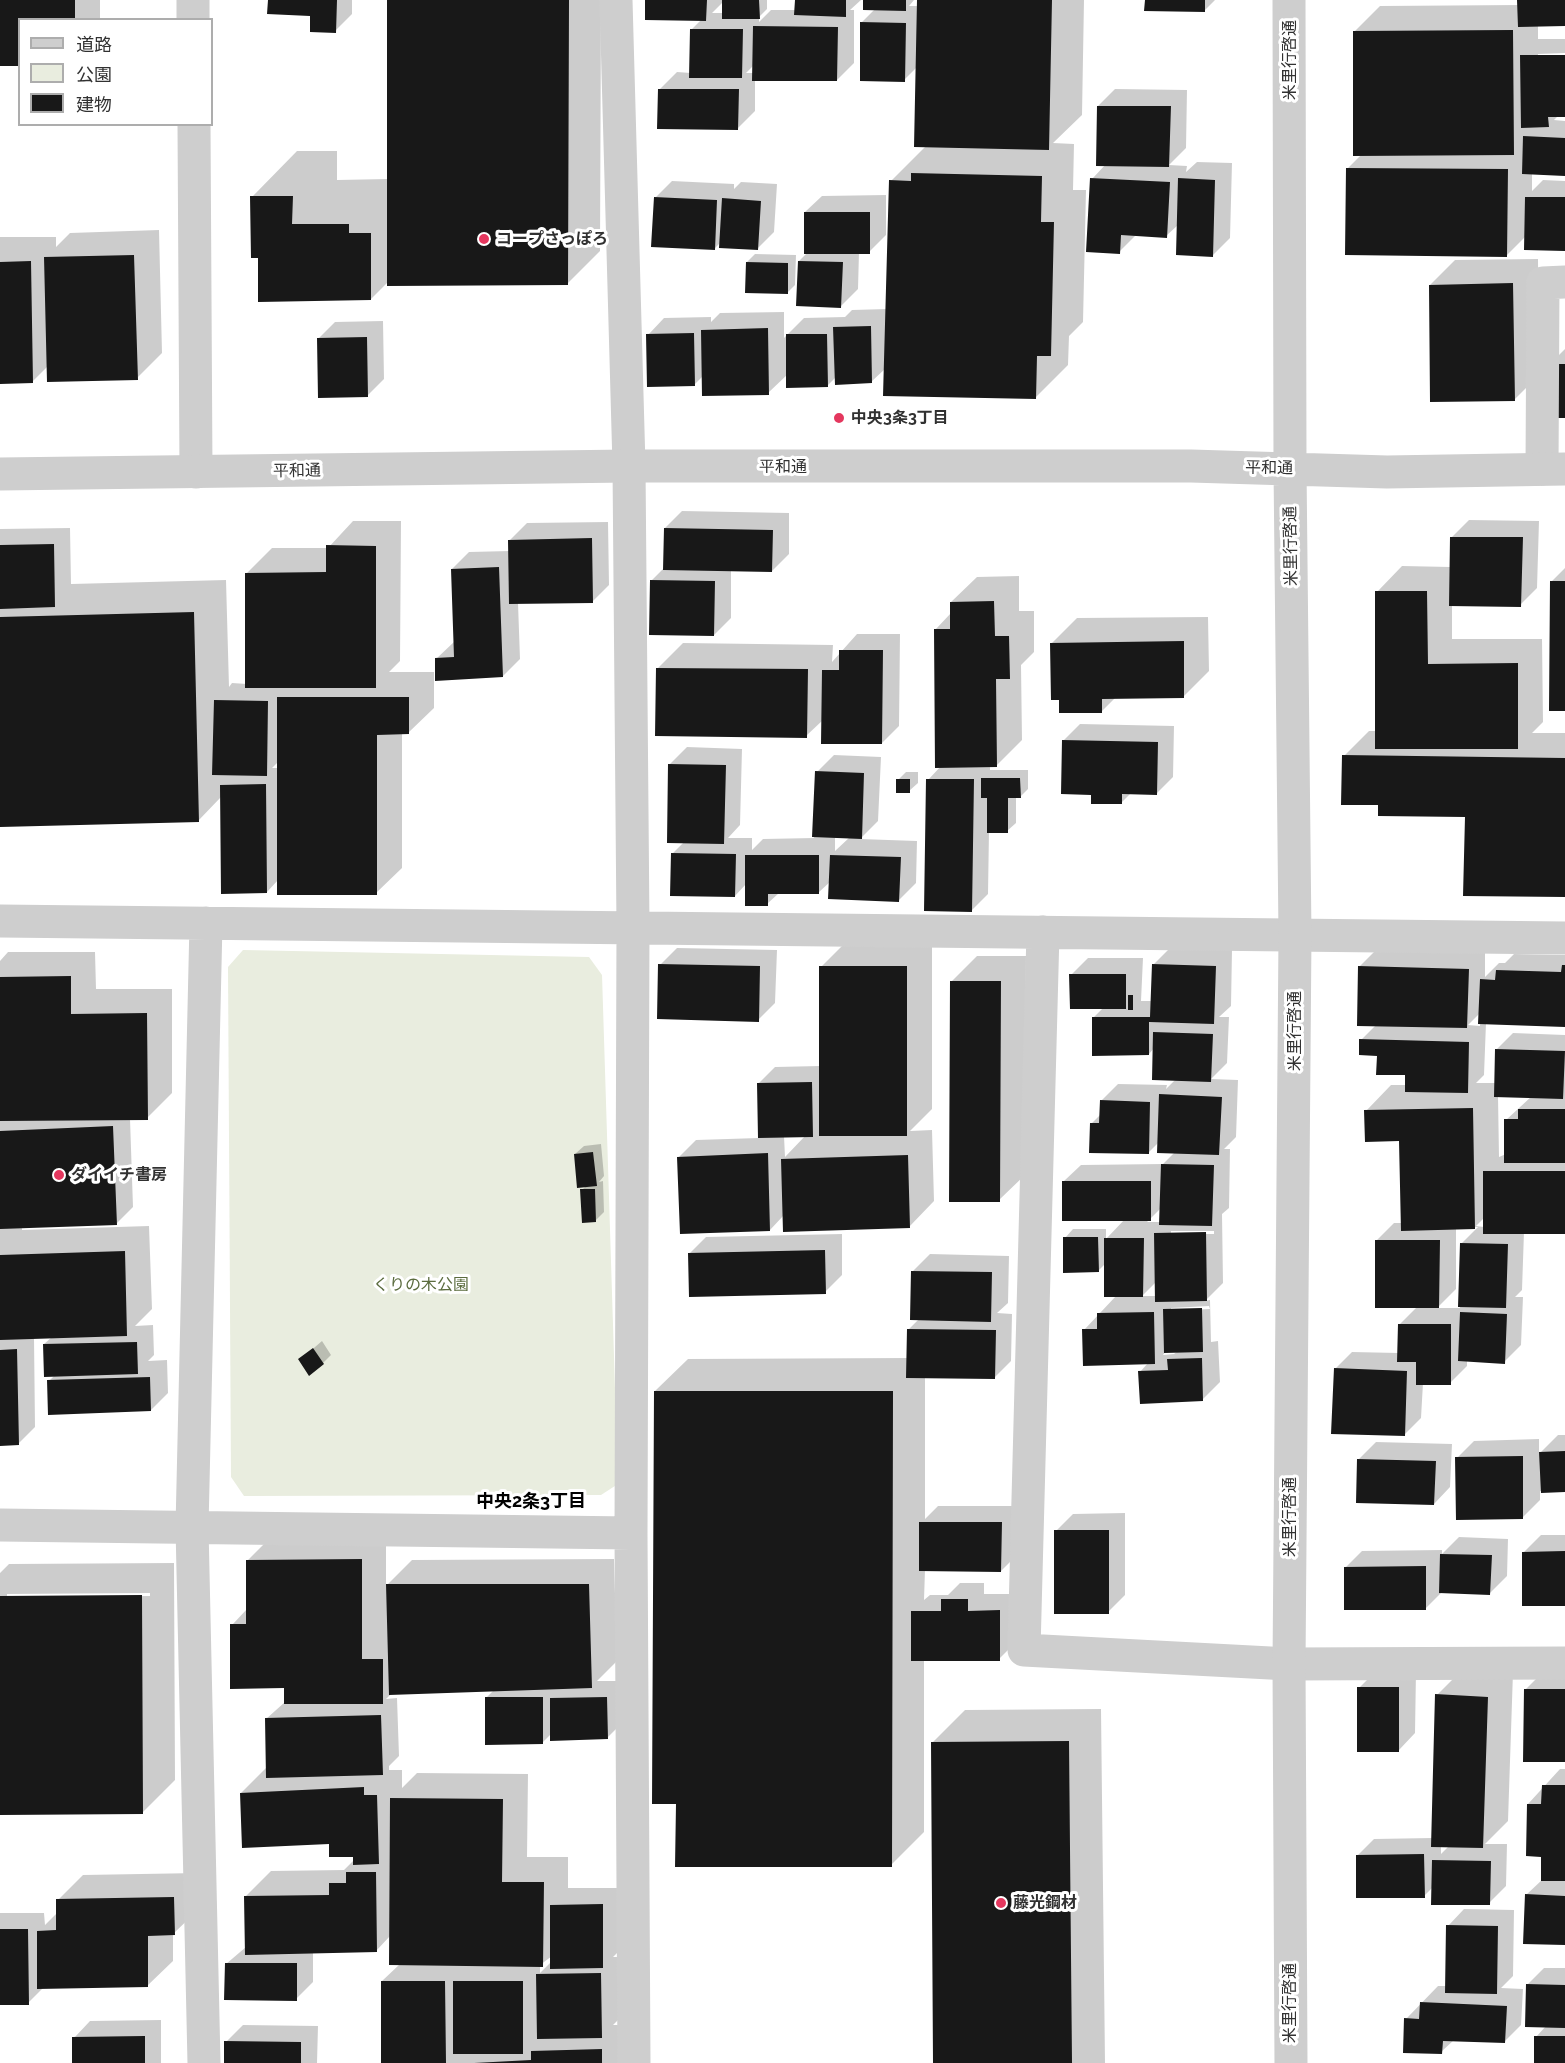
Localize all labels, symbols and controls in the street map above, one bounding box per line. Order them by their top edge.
legend [18,18,213,126]
street label: 米里行啓通 [1280,20,1300,100]
text: 道路 [76,34,112,55]
text: 公園 [76,64,112,85]
text: 建物 [76,94,112,115]
place label: コープさっぽろ [496,229,608,249]
marker: コープさっぽろ [477,232,491,246]
place label: 中央3条3丁目 [851,408,949,428]
marker: 中央3条3丁目 [832,411,846,425]
street label: 平和通 [759,457,807,477]
street label: 平和通 [1245,458,1293,478]
street label: 平和通 [273,461,321,481]
street label: 米里行啓通 [1281,506,1301,586]
street label: 米里行啓通 [1285,991,1305,1071]
place label: ダイイチ書房 [71,1165,167,1185]
marker: ダイイチ書房 [52,1168,66,1182]
park label: くりの木公園 [373,1275,469,1295]
street label: 米里行啓通 [1280,1477,1300,1557]
district label: 中央2条3丁目 [476,1491,586,1513]
place label: 藤光鋼材 [1013,1893,1077,1913]
marker: 藤光鋼材 [994,1896,1008,1910]
street label: 米里行啓通 [1280,1963,1300,2043]

